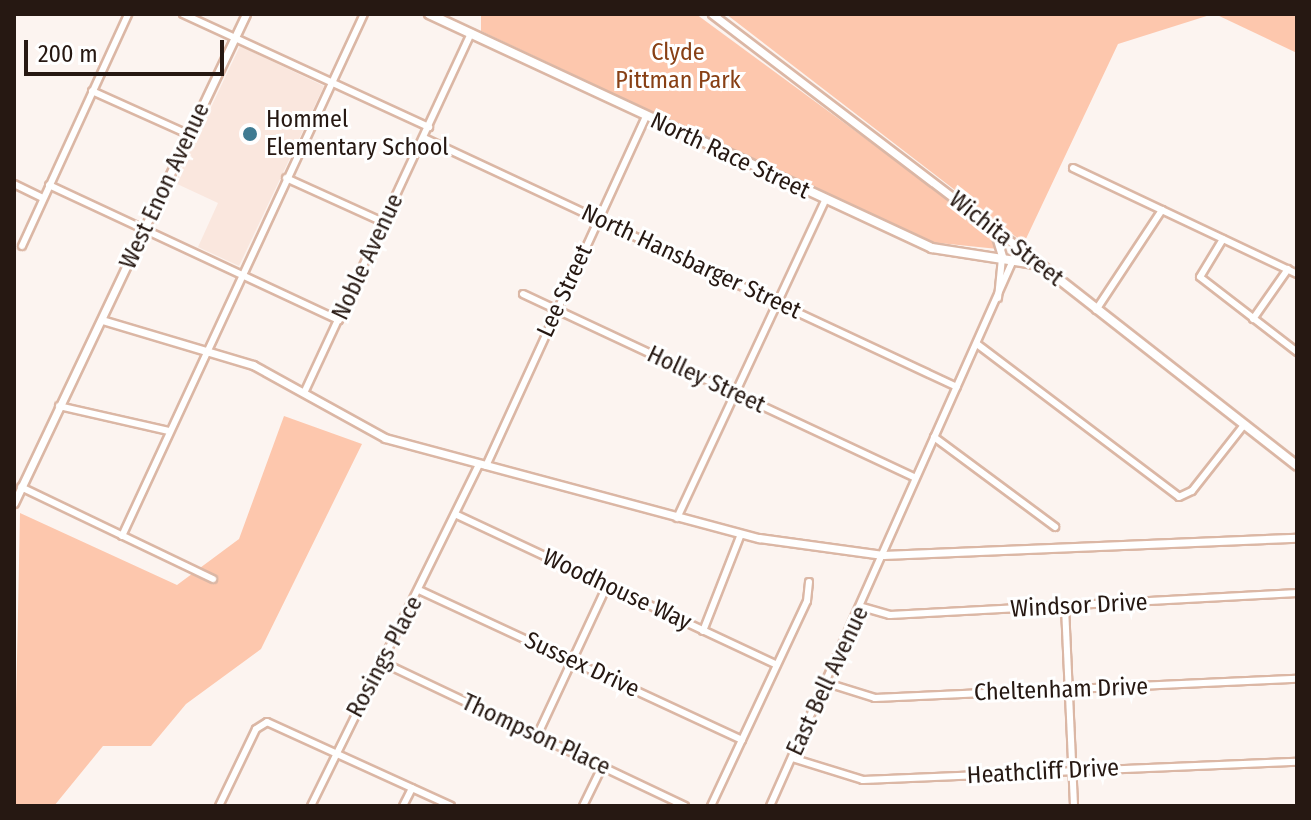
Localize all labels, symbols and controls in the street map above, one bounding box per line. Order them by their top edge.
scale bar [28,24,228,74]
park label: Clyde Pittman Park [615,39,741,95]
text: 200 m [38,40,98,68]
street label: West Enon Avenue [114,98,216,274]
place label: Hommel Elementary School [266,106,449,162]
street label: North Race Street [646,106,814,206]
marker: Hommel Elementary School [241,125,259,143]
street label: Wichita Street [943,185,1069,293]
street label: Noble Avenue [326,189,410,325]
street label: North Hansbarger Street [577,198,805,326]
street label: Lee Street [531,240,599,342]
street label: Holley Street [642,340,770,420]
street label: Woodhouse Way [538,543,696,637]
street label: Windsor Drive [1010,588,1148,624]
street label: Rosings Place [341,591,429,723]
street label: East Bell Avenue [781,602,875,760]
street label: Sussex Drive [520,626,644,704]
street label: Cheltenham Drive [974,673,1148,707]
street label: Thompson Place [457,688,615,782]
street label: Heathcliff Drive [966,754,1120,790]

